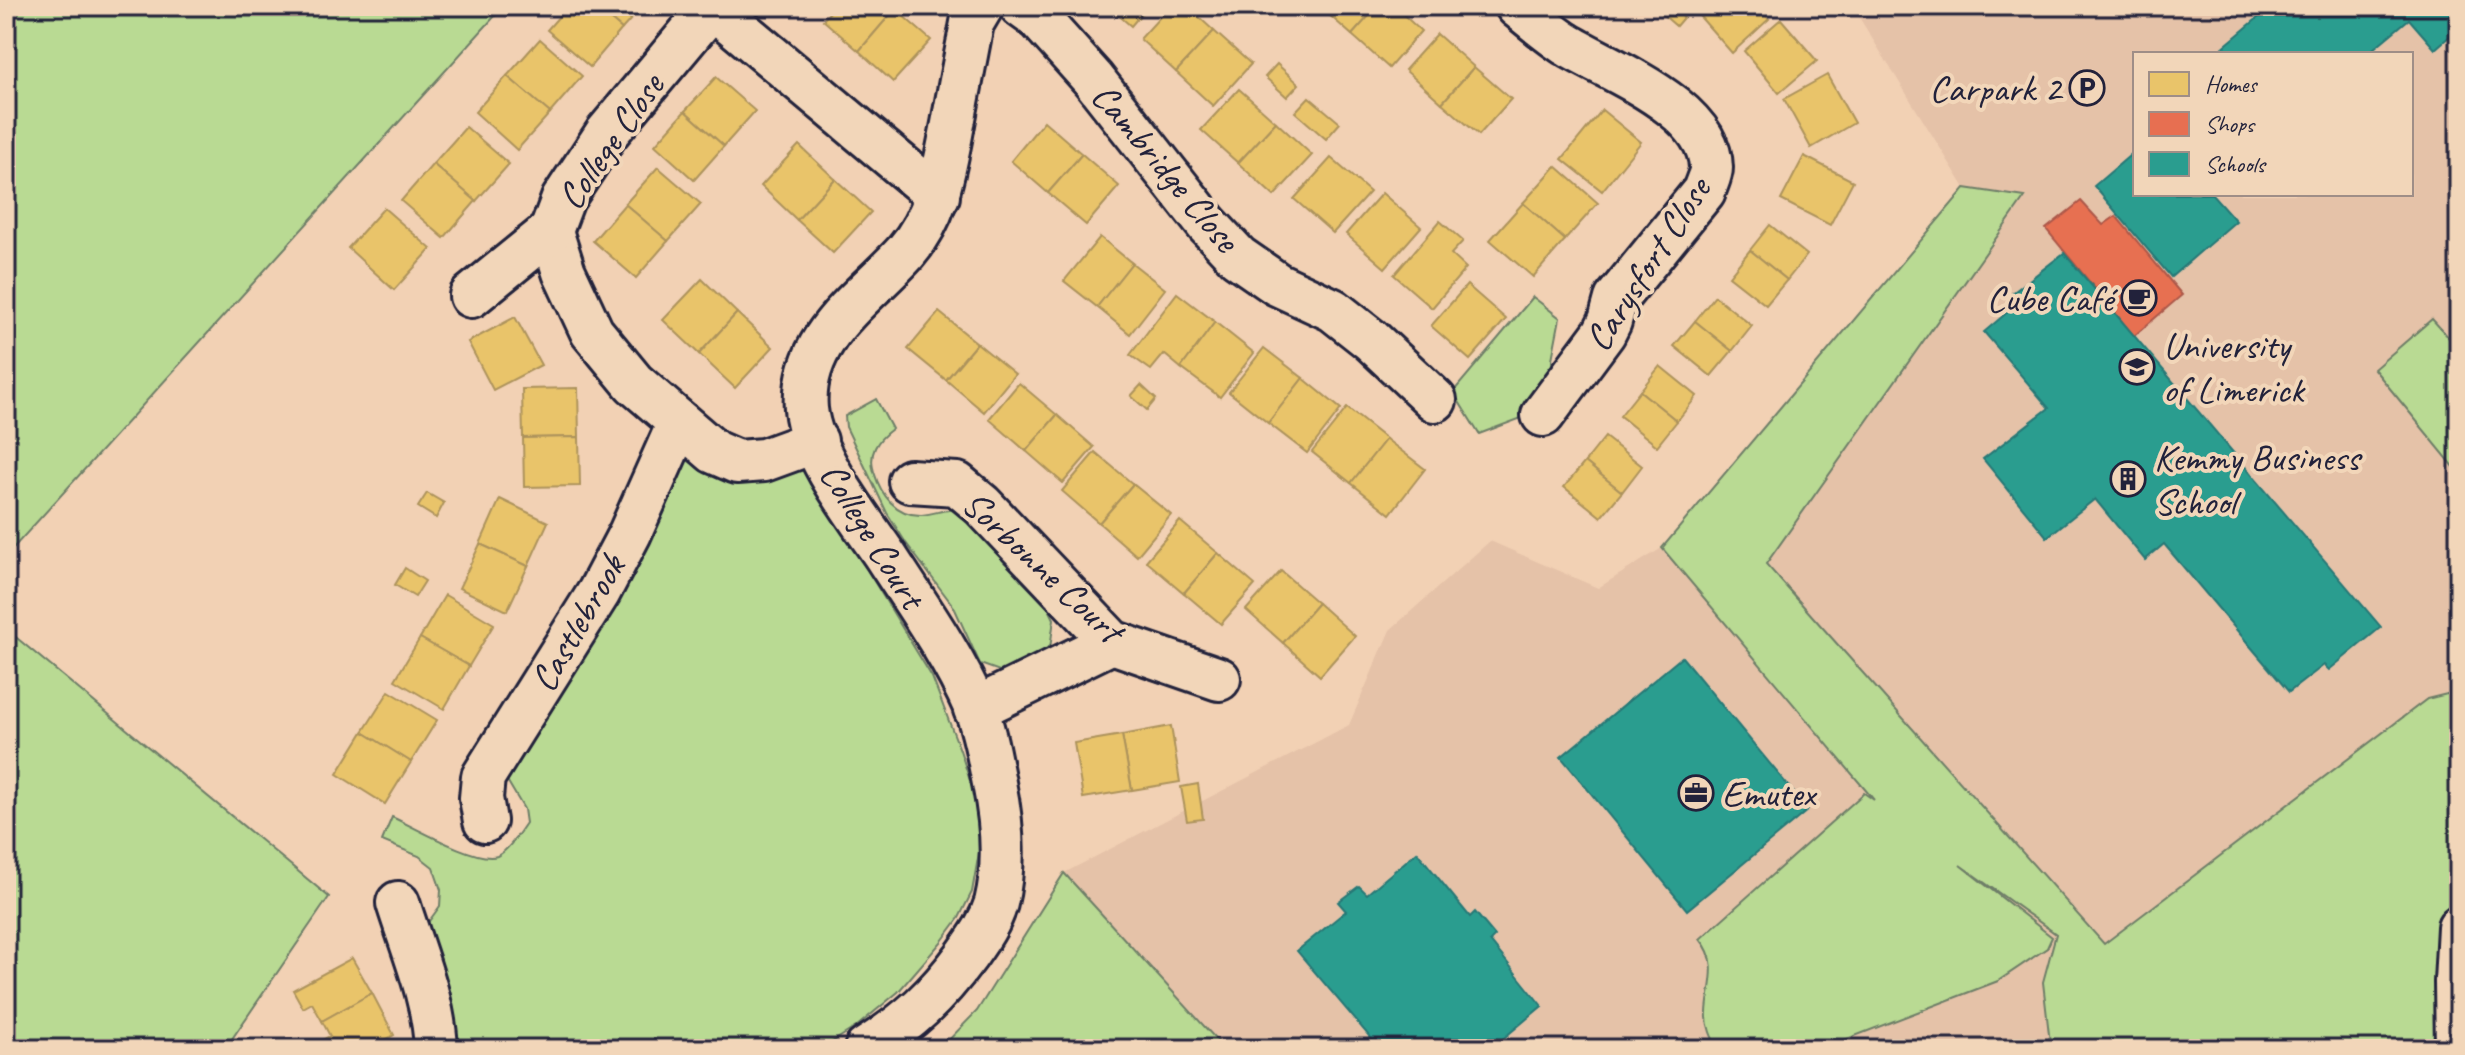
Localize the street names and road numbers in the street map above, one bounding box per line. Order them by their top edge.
street label: College Close [547,62,676,218]
street label: Cambridge Close [1081,73,1252,263]
street label: Carysfort Close [1574,167,1722,360]
street label: College Court [809,454,938,620]
street label: Sorbonne Court [953,480,1137,656]
street label: Castlebrook [520,544,637,700]

